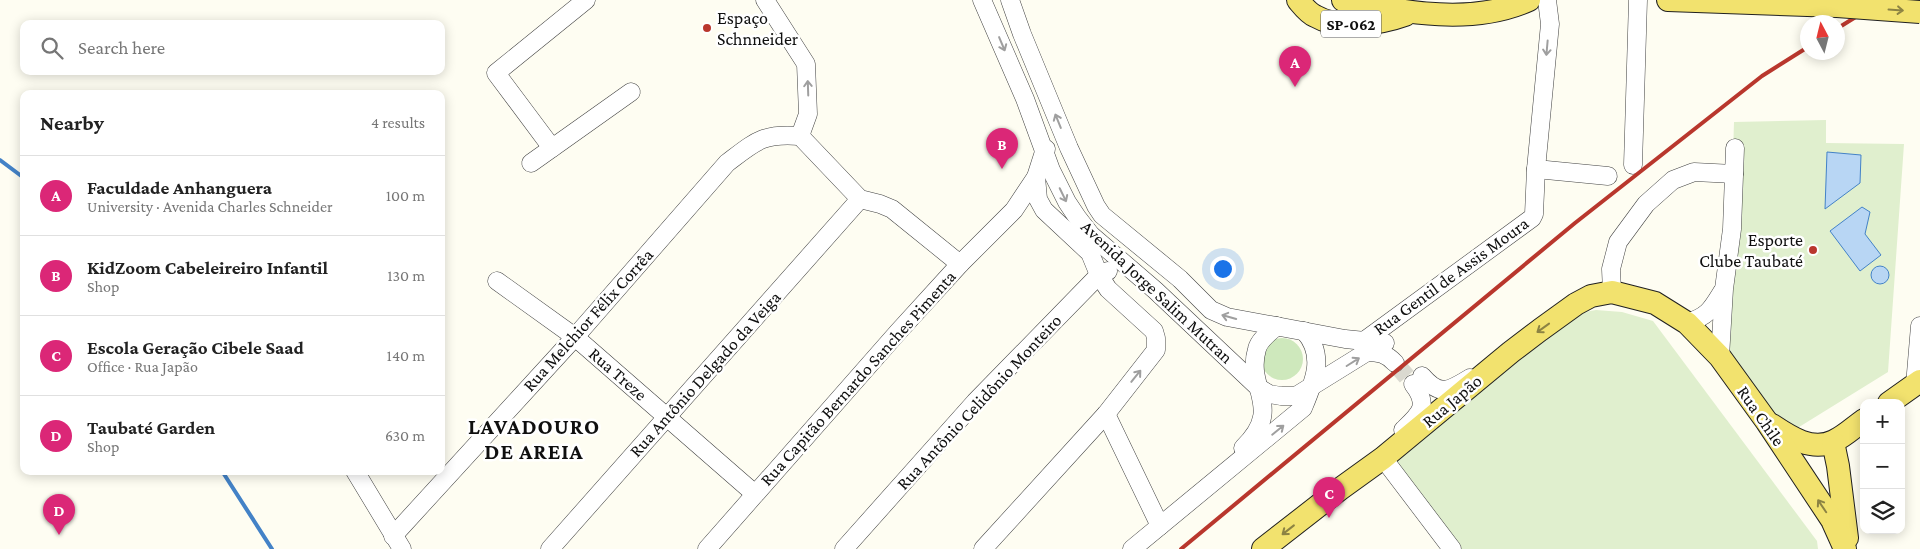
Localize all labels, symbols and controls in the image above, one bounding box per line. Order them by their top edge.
one-way arrow [1888,5,1904,15]
place label: Espaço Schnneider [717,8,799,49]
road number: SP-062 [1321,10,1381,38]
north arrow [1800,15,1845,60]
search box [20,20,445,75]
marker: Espaço Schnneider [701,22,713,34]
icon: search [38,34,66,62]
text: Search here [78,37,165,58]
one-way arrow [999,37,1008,52]
one-way arrow [1543,40,1552,56]
pin: A [1279,46,1311,87]
one-way arrow [803,80,812,96]
text: Nearby [40,111,104,135]
text: 4 results [371,114,425,131]
one-way arrow [1053,114,1063,129]
pin: B [986,128,1018,169]
text: Faculdade Anhanguera [87,177,272,198]
text: A [51,187,61,204]
text: 100 m [386,187,425,204]
one-way arrow [1059,187,1068,202]
text: University · Avenida Charles Schneider [87,198,333,215]
street label: Rua Gentil de Assis Moura [1370,213,1532,339]
street label: Avenida Jorge Salim Mutran [1077,216,1237,368]
place label: Esporte Clube Taubaté [1699,230,1803,271]
marker: Esporte Clube Taubaté [1807,244,1819,256]
street label: Rua Melchior Félix Corrêa [519,245,657,395]
your location [1210,256,1236,282]
text: KidZoom Cabeleireiro Infantil [87,257,328,278]
street label: Rua Capitão Bernardo Sanches Pimenta [756,266,960,490]
text: B [51,267,61,284]
text: 130 m [387,267,425,284]
text: Shop [87,278,119,295]
street label: Rua Antônio Delgado da Veiga [625,287,785,461]
street label: Rua Antônio Celidônio Monteiro [892,310,1066,494]
one-way arrow [1222,311,1238,321]
one-way arrow [1536,323,1550,333]
text: Escola Geração Cibele Saad [87,337,304,358]
street label: Rua Treze [585,343,651,405]
text: C [51,347,61,364]
text: 140 m [387,347,425,364]
one-way arrow [1345,356,1359,366]
text: Office · Rua Japão [87,358,198,375]
one-way arrow [1131,370,1142,383]
street label: Rua Japão [1418,370,1486,432]
street label: Rua Chile [1733,382,1789,450]
map controls [1860,399,1905,534]
button: + [1860,399,1905,444]
district label: LAVADOURO DE AREIA [468,414,600,464]
text: Taubaté Garden [87,417,215,438]
one-way arrow [1271,424,1284,435]
text: D [50,427,62,444]
text: 630 m [385,427,425,444]
text: Shop [87,438,119,455]
button: − [1860,444,1905,489]
pin: C [1313,477,1345,518]
button: layers [1860,489,1905,534]
pin: D [43,494,75,535]
one-way arrow [1817,499,1827,513]
one-way arrow [1282,524,1295,535]

